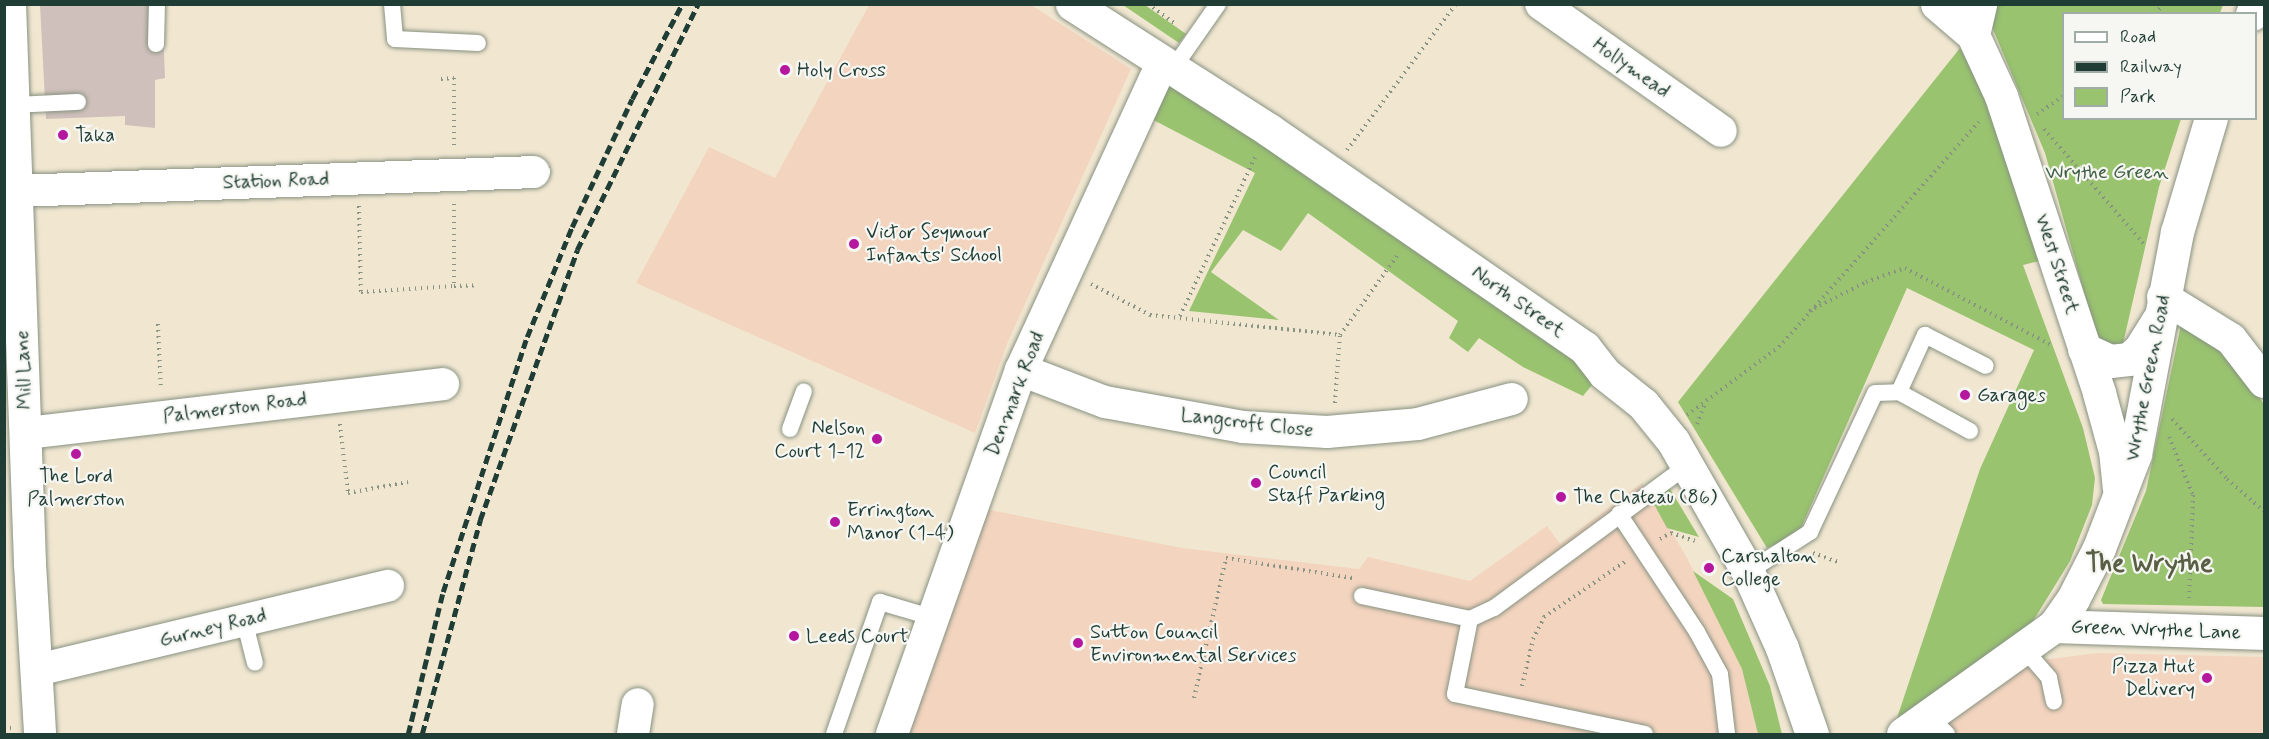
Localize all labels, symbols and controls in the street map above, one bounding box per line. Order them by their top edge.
legend [2062,12,2257,120]
text: Road [2120,25,2156,49]
street label: Hollymead [1588,33,1674,103]
text: Railway [2120,55,2182,79]
place label: Holy Cross [797,58,886,82]
marker: Holy Cross [778,63,792,77]
text: Park [2120,85,2156,109]
place label: Taka [75,123,115,147]
marker: Taka [56,128,70,142]
park label: Wrythe Green [2046,160,2168,184]
street label: Station Road [223,167,329,195]
street label: West Street [2030,211,2084,317]
place label: Victor Seymour Infants' School [866,220,1002,267]
marker: Victor Seymour Infants' School [847,237,861,251]
street label: North Street [1466,261,1570,343]
street label: Wrythe Green Road [2120,293,2176,463]
street label: Denmark Road [980,329,1050,459]
street label: Mill Lane [11,330,37,410]
place label: Garages [1977,383,2046,407]
street label: Palmerston Road [163,387,307,429]
marker: Garages [1958,388,1972,402]
street label: Langcroft Close [1179,403,1315,443]
place label: Nelson Court 1-12 [774,416,865,463]
marker: Nelson Court 1-12 [870,432,884,446]
marker: The Lord Palmerston [69,447,83,461]
place label: Council Staff Parking [1268,460,1382,507]
place label: The Lord Palmerston [27,464,125,511]
marker: Council Staff Parking [1249,476,1263,490]
place label: The Chateau (86) [1573,485,1726,509]
marker: The Chateau (86) [1554,490,1568,504]
place label: Errington Manor (1-4) [847,498,954,545]
marker: Errington Manor (1-4) [828,515,842,529]
place label: Carshalton College [1721,544,1816,591]
district label: The Wrythe [2085,549,2213,581]
marker: Carshalton College [1702,561,1716,575]
street label: Gurney Road [157,603,269,653]
street label: Green Wrythe Lane [2070,615,2242,645]
place label: Sutton Council Environmental Services [1090,620,1296,667]
place label: Leeds Court [806,624,909,648]
marker: Leeds Court [787,629,801,643]
marker: Sutton Council Environmental Services [1071,636,1085,650]
place label: Pizza Hut Delivery [2114,654,2195,701]
marker: Pizza Hut Delivery [2200,671,2214,685]

